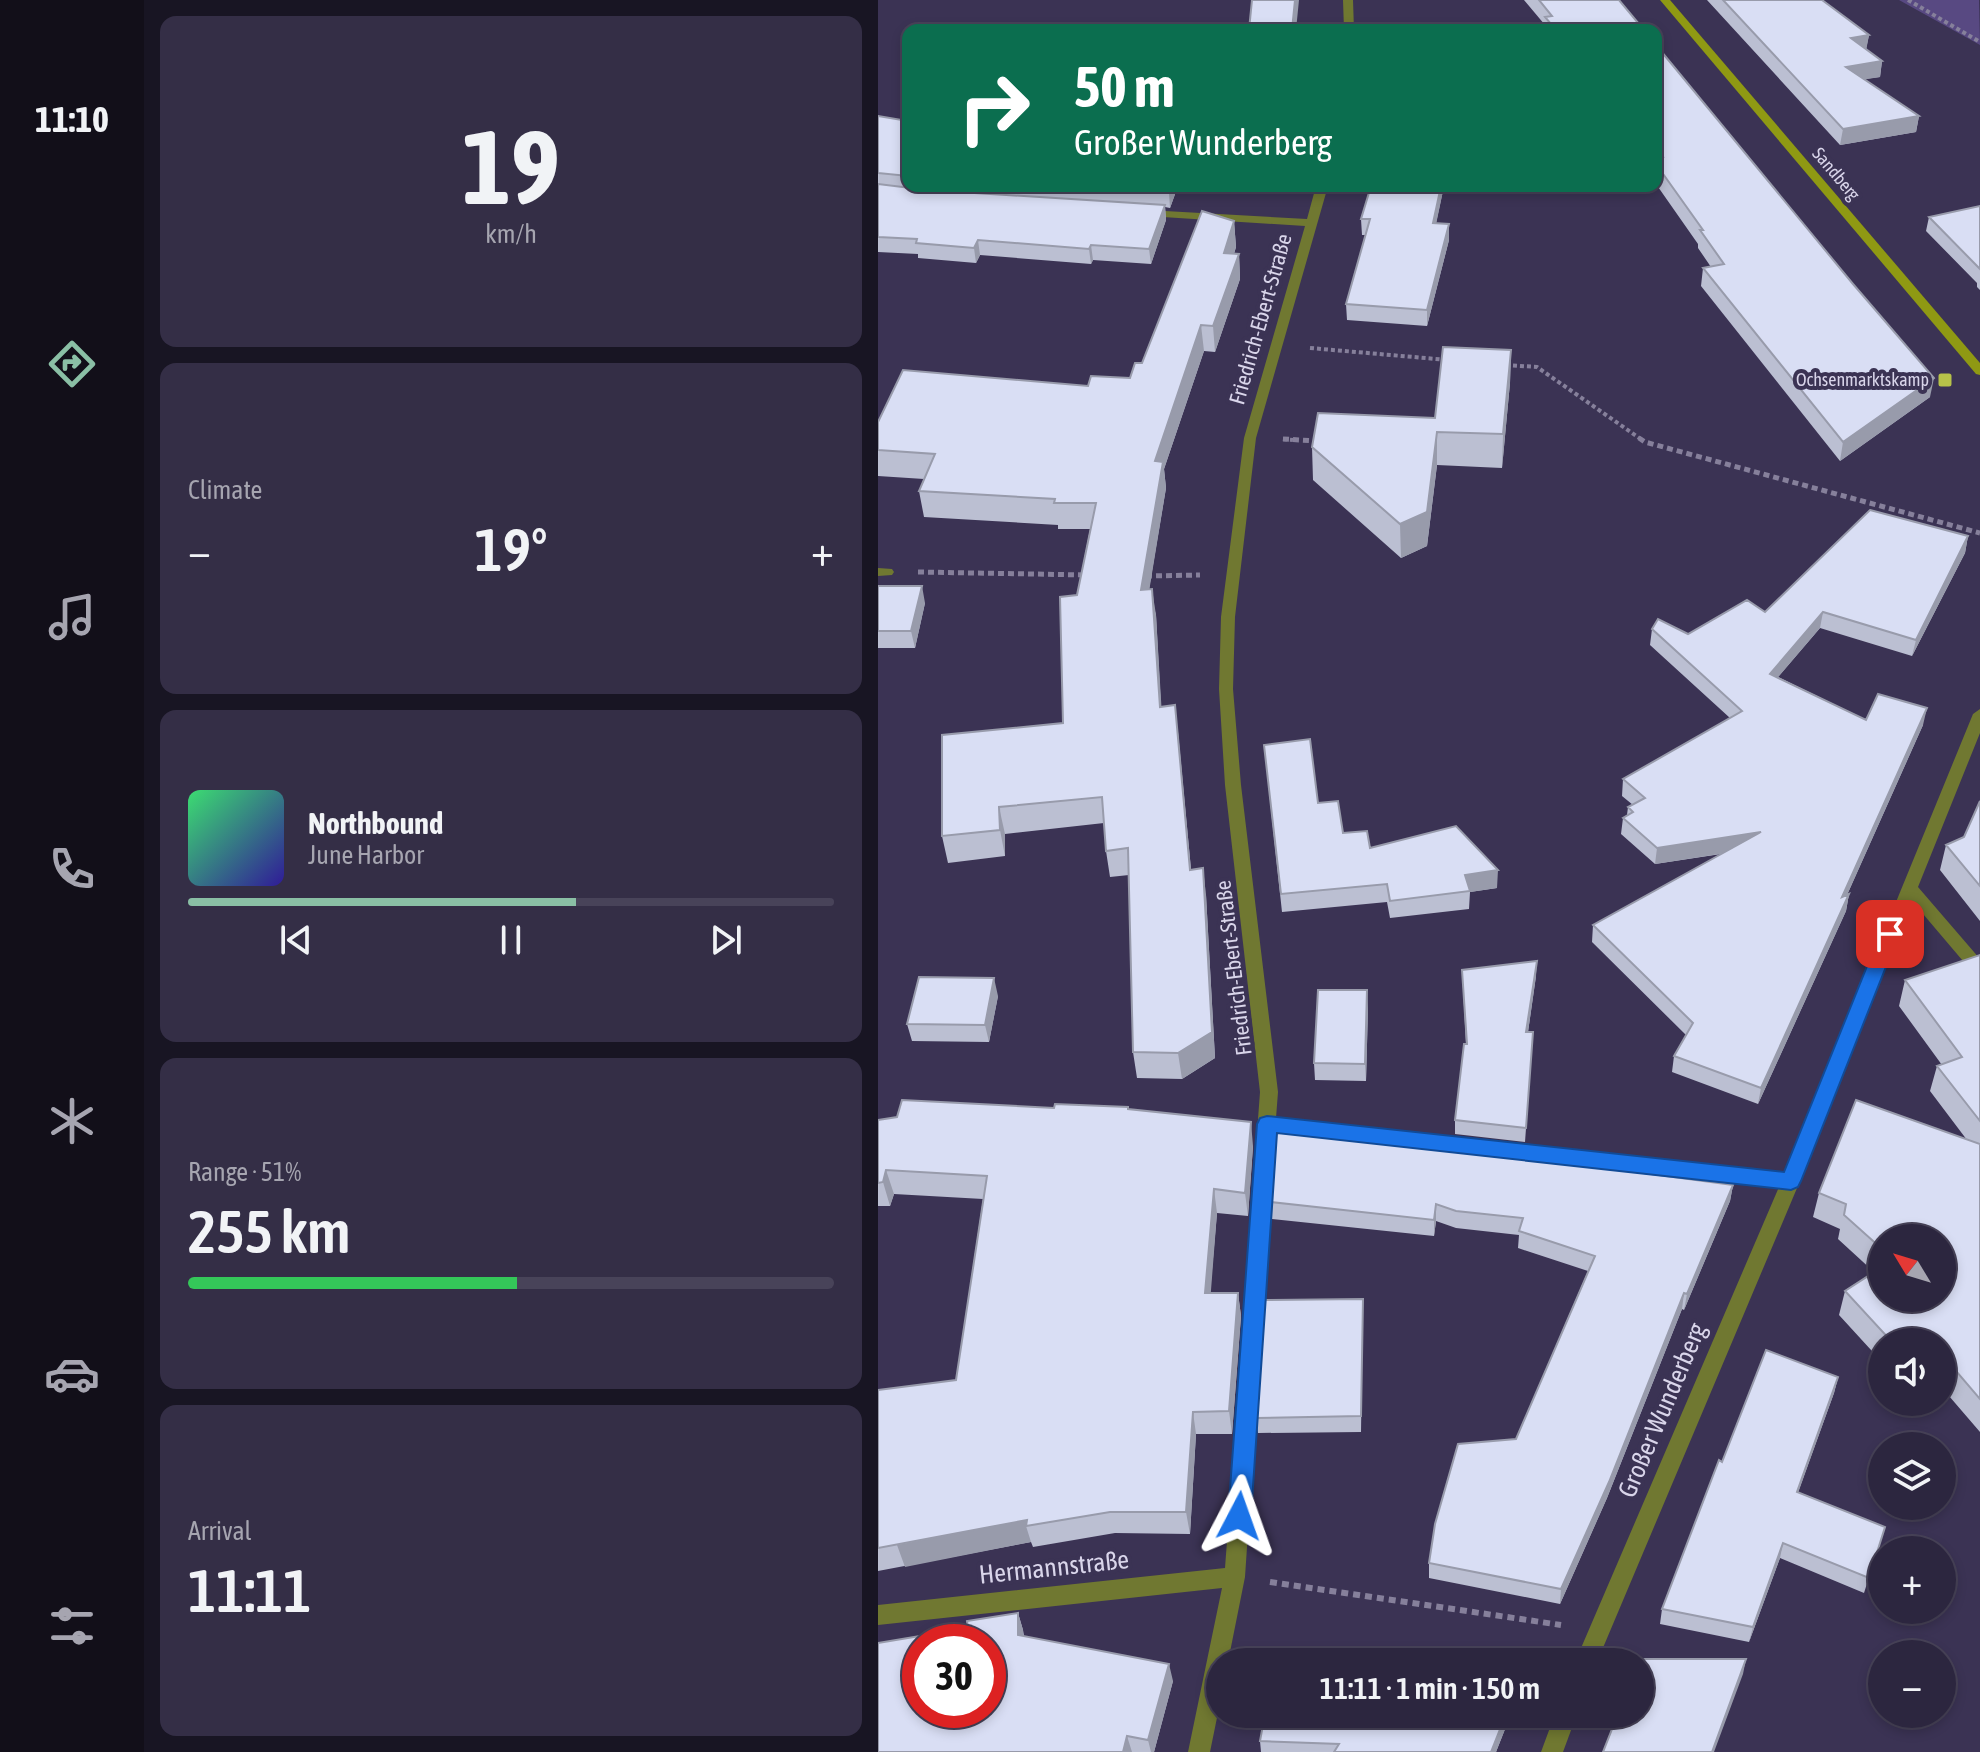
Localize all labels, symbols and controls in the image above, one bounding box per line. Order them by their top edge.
text: 50 m [1074,55,1175,119]
icon: right [942,56,1046,160]
text: 11:10 [35,98,109,140]
text: 19 [462,107,560,226]
text: Großer Wunderberg [1074,121,1332,163]
street label: Sandberg [1808,143,1865,205]
text: km/h [485,219,537,249]
street label: Friedrich-Ebert-Straße [1223,231,1297,407]
icon: directions [44,336,100,392]
place label: Ochsenmarktskamp [1796,369,1929,390]
marker: Ochsenmarktskamp [1936,371,1954,389]
text: Climate [188,475,262,505]
text: 19° [475,515,547,584]
text: − [188,525,211,575]
text: + [811,525,834,575]
icon: music [44,589,100,645]
text: Northbound [308,806,443,840]
text: June Harbor [308,840,424,870]
icon: phone [44,841,100,897]
street label: Friedrich-Ebert-Straße [1209,879,1257,1057]
pin [1856,900,1924,968]
icon: arrive [1868,912,1912,956]
icon: previous [274,918,318,962]
icon: pause [489,918,533,962]
icon: next [704,918,748,962]
icon: climate [44,1093,100,1149]
text: Range · 51% [188,1157,301,1187]
text: 255 km [188,1197,350,1266]
north arrow [1868,1224,1956,1312]
map controls [1868,1224,1956,1728]
street label: Großer Wunderberg [1612,1318,1713,1502]
button: sound [1868,1328,1956,1416]
icon: car [44,1346,100,1402]
button: layers [1868,1432,1956,1520]
position arrow [1197,1474,1281,1558]
text: Arrival [188,1516,252,1546]
button: + [1868,1536,1956,1624]
street label: Hermannstraße [978,1544,1130,1590]
text: 11:11 [188,1556,311,1625]
icon: filters [44,1598,100,1654]
speed limit sign: 30 [902,1624,1006,1728]
button: − [1868,1640,1956,1728]
text: 11:11 · 1 min · 150 m [1320,1671,1540,1705]

